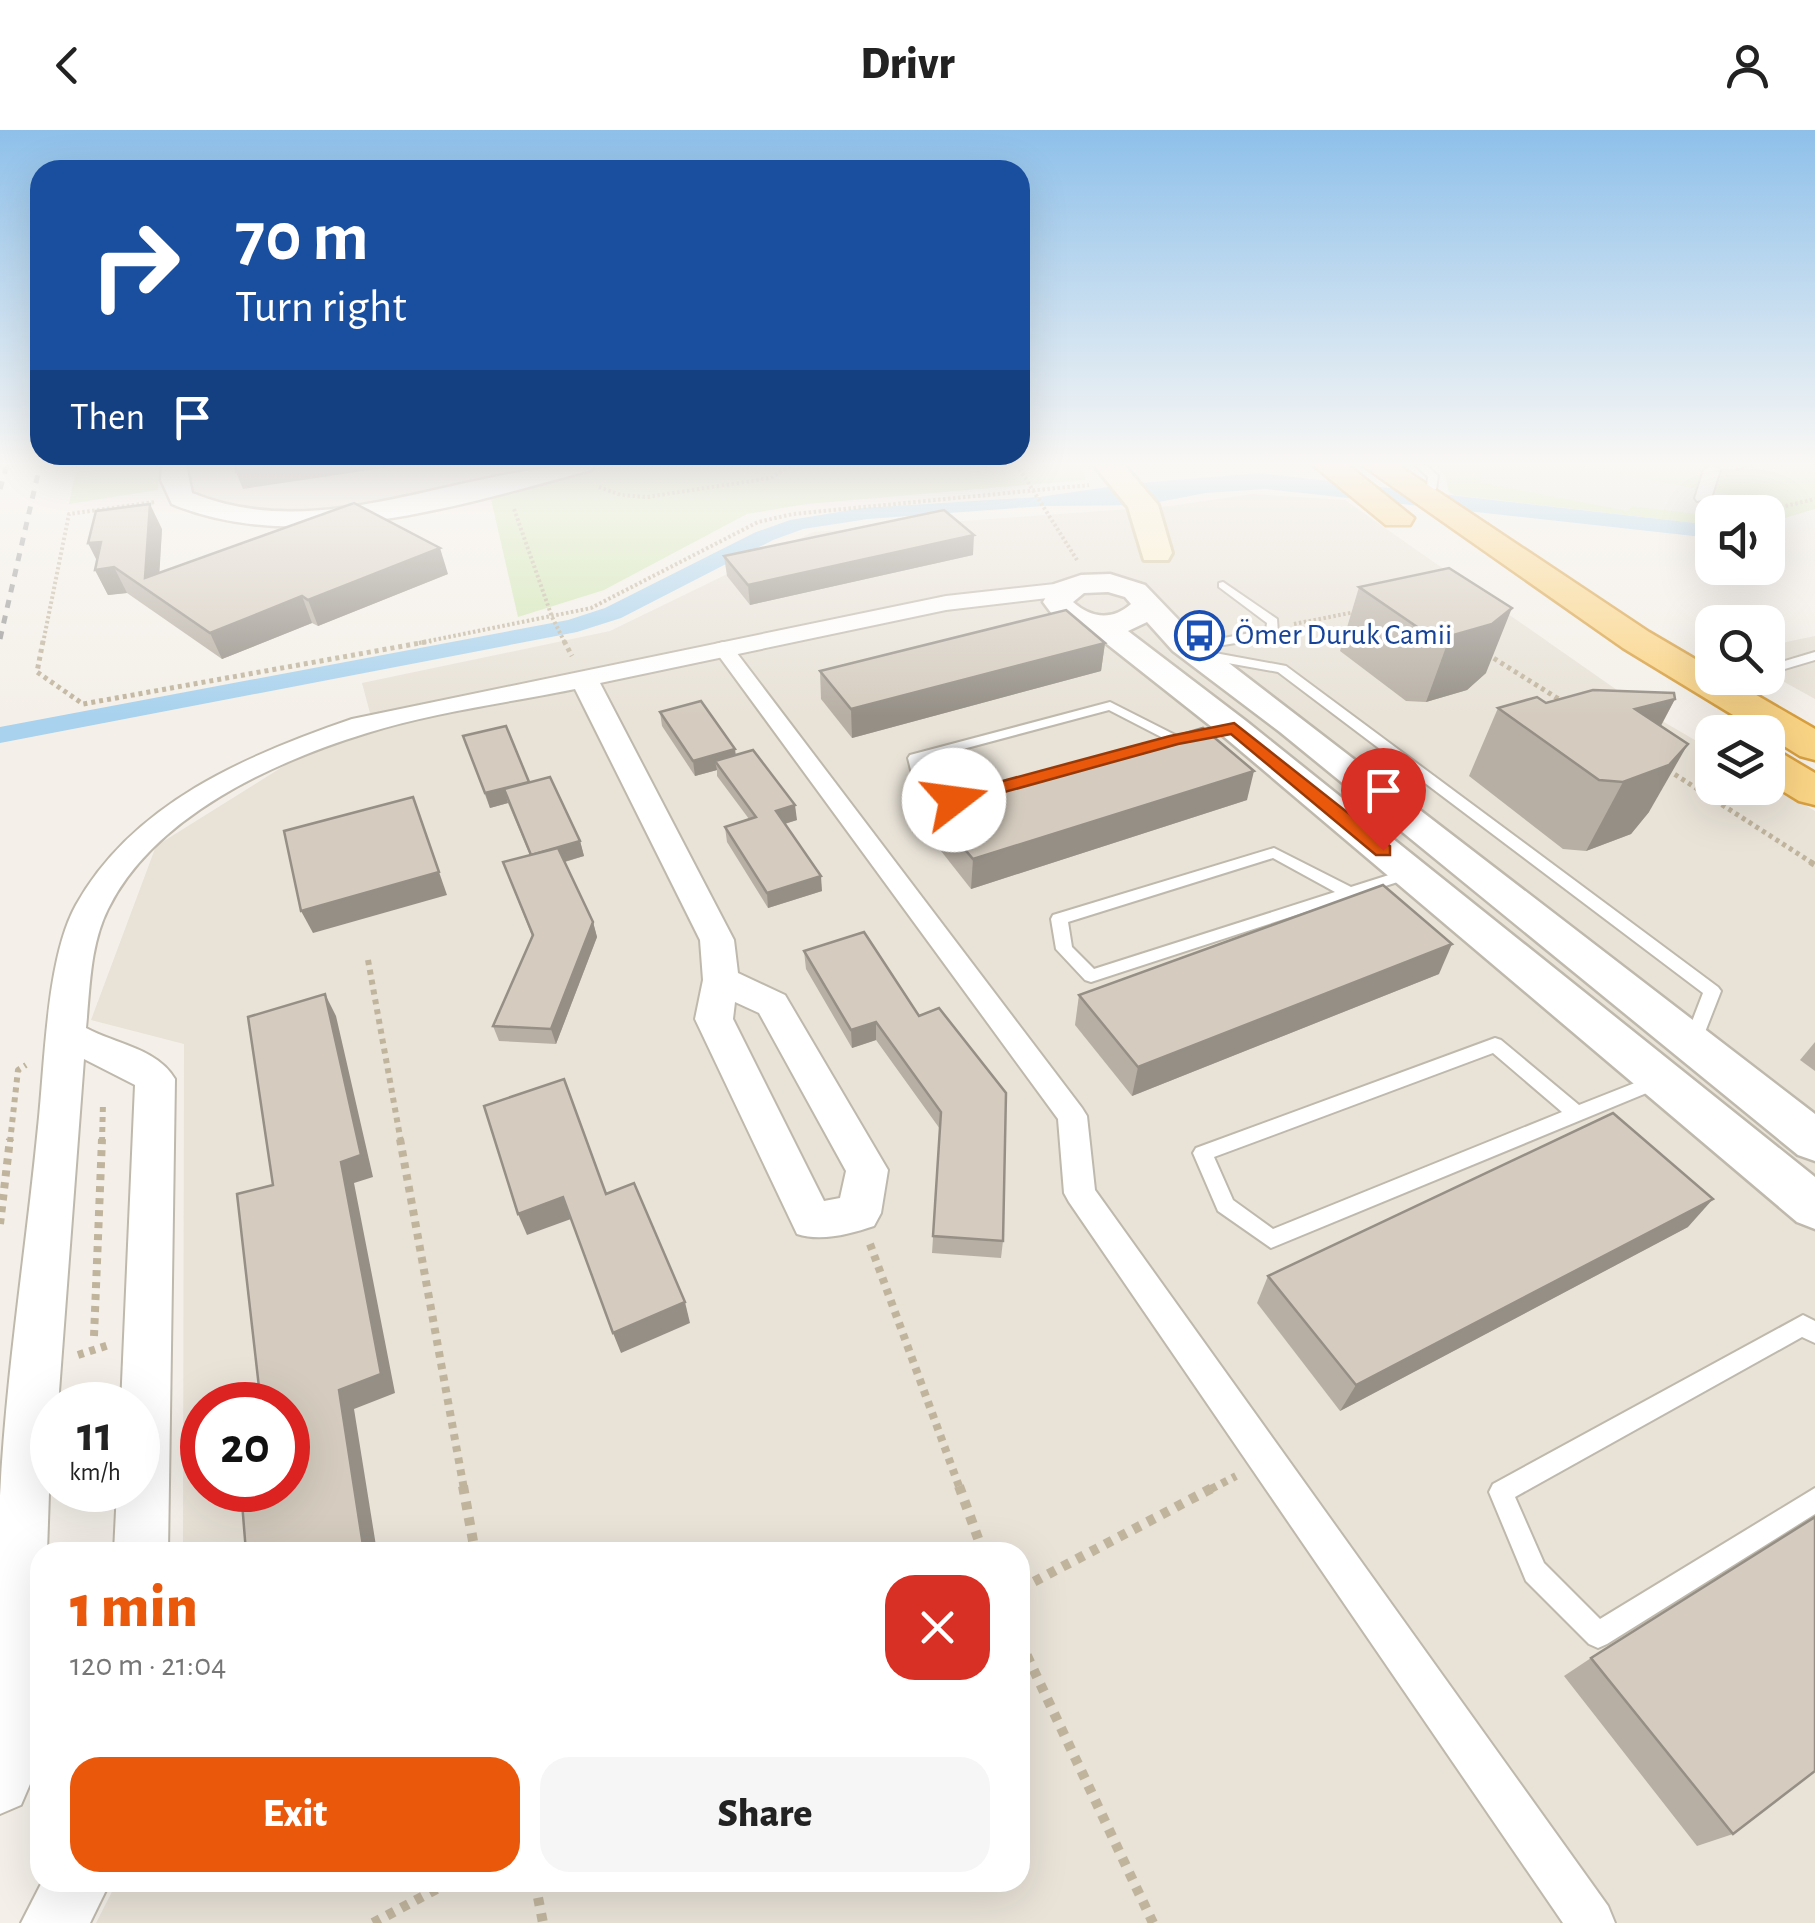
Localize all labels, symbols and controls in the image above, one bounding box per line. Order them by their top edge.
icon: back [40,38,95,93]
icon: person [1720,38,1775,93]
text: Drivr [860,42,955,87]
icon: right [70,200,200,330]
text: 70 m [235,203,369,273]
text: Turn right [235,285,407,330]
icon: arrive [165,390,220,445]
text: Then [70,399,145,437]
map controls [1695,495,1785,805]
button: sound [1695,495,1785,585]
button: search [1695,605,1785,695]
bus stop icon: Ömer Duruk Camii [1174,609,1226,661]
place label: Ömer Duruk Camii [1235,619,1452,650]
button: layers [1695,715,1785,805]
position arrow [902,748,1006,852]
pin [1341,748,1426,851]
icon: arrive [1356,763,1411,818]
speed limit sign: 20 [180,1382,310,1512]
text: 11 [77,1410,113,1460]
text: km/h [69,1460,121,1485]
button: close [885,1575,990,1680]
text: 1 min [70,1578,198,1638]
text: 120 m · 21:04 [70,1649,226,1681]
button: Exit [70,1757,520,1872]
button: Share [540,1757,990,1872]

